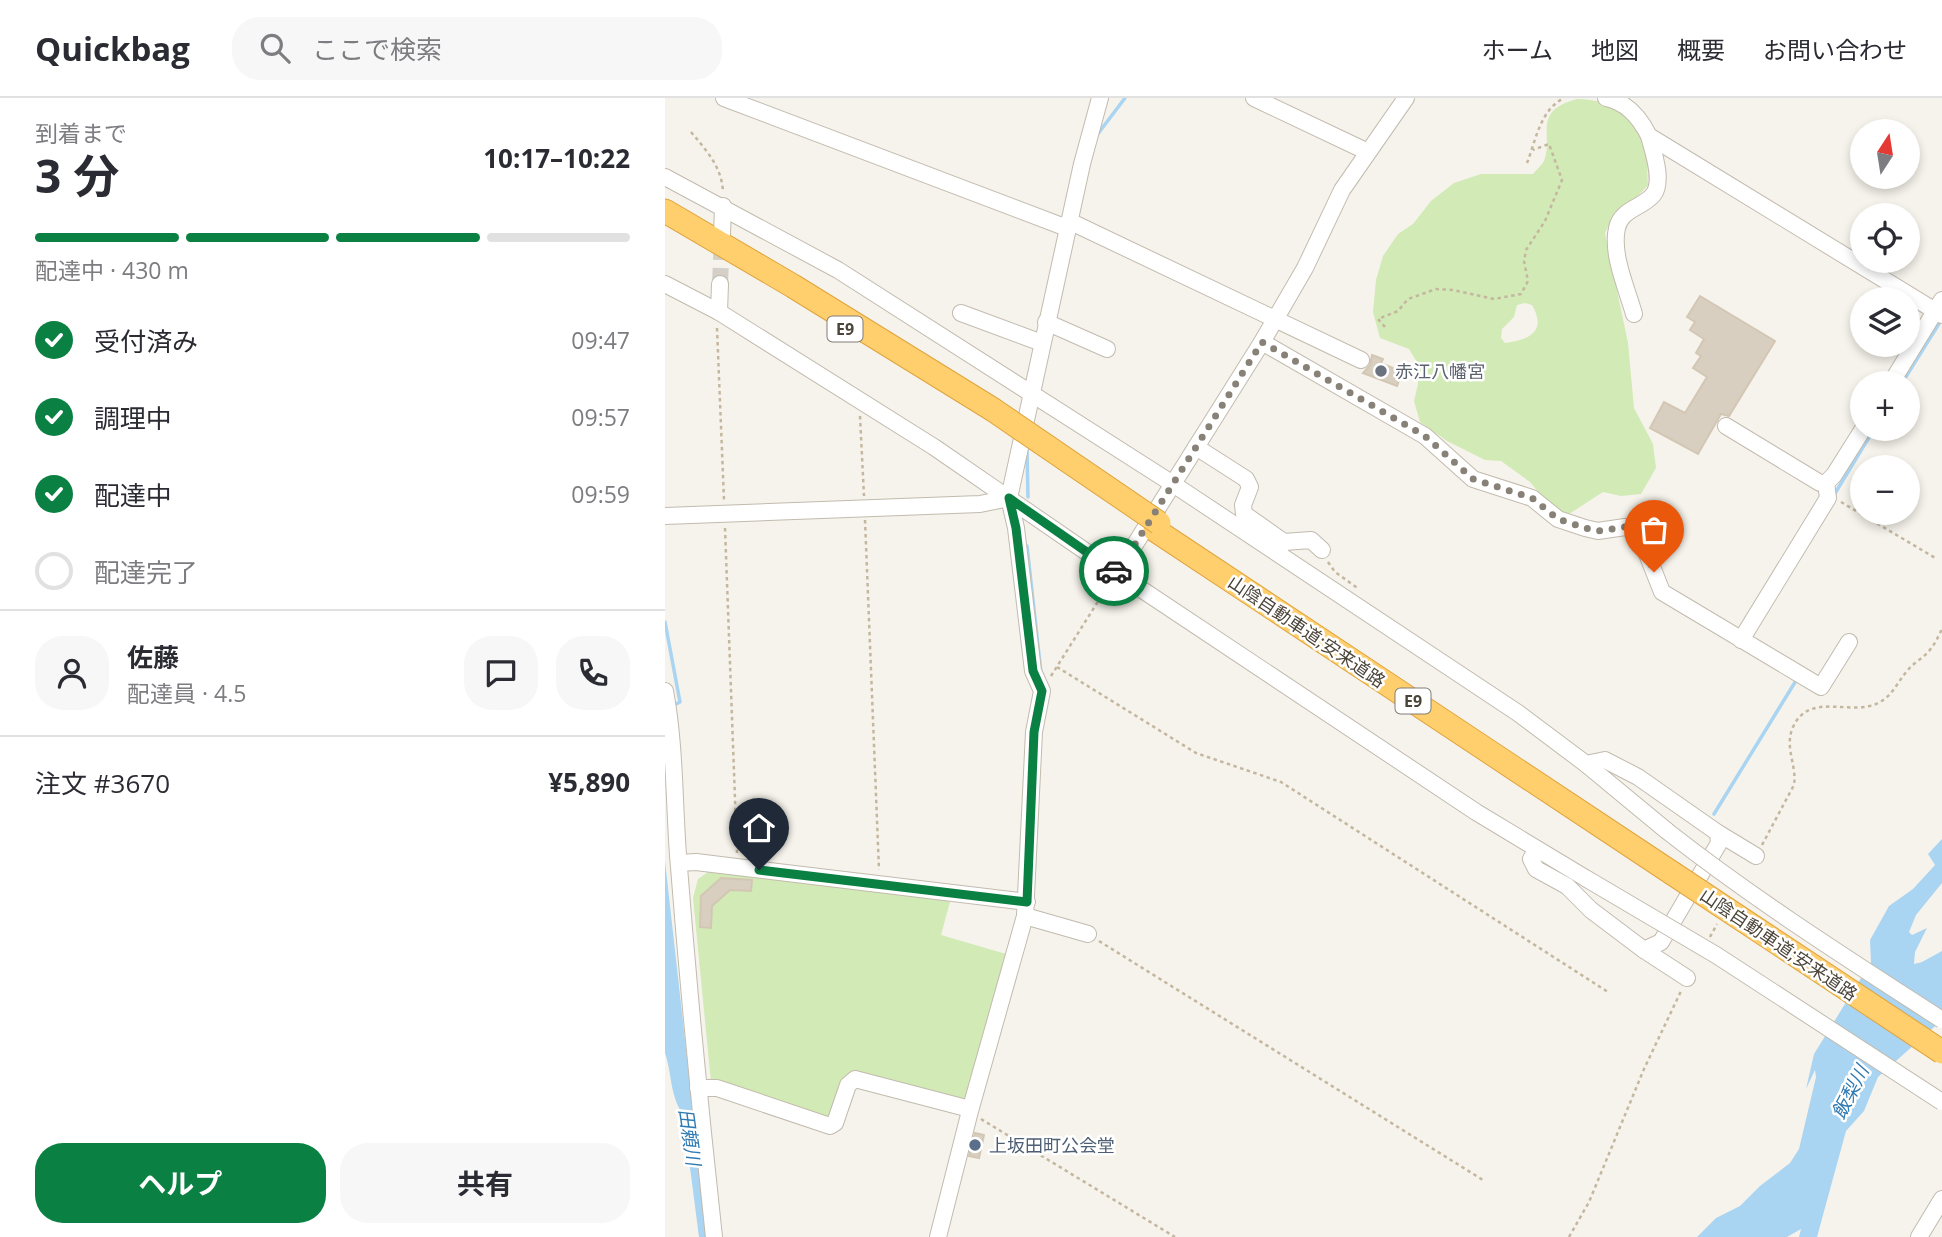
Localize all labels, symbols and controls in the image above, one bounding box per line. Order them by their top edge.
search box [232,17,722,80]
text: Quickbag [35,26,190,71]
icon: search [256,29,294,67]
text: ここで検索 [312,31,442,67]
text: ホーム [1482,33,1553,66]
text: 地図 [1591,33,1639,66]
text: 概要 [1677,33,1725,66]
text: お問い合わせ [1763,33,1907,66]
text: 到着まで [35,117,127,149]
north arrow [1850,119,1920,189]
map controls [1850,119,1920,525]
text: 10:17–10:22 [483,140,630,176]
text: 3 分 [35,144,119,206]
button: locate [1850,203,1920,273]
text: 配達中 · 430 m [35,254,189,286]
button: layers [1850,287,1920,357]
road number: E9 [827,316,863,342]
icon: check [35,321,73,359]
text: 受付済み [94,323,198,359]
text: 09:47 [571,324,630,356]
place label: 赤江八幡宮 [1395,359,1485,383]
marker: 赤江八幡宮 [1373,363,1389,379]
button: + [1850,371,1920,441]
icon: check [35,398,73,436]
text: 調理中 [94,400,172,436]
text: 09:57 [571,401,630,433]
button: − [1850,455,1920,525]
icon: check [35,475,73,513]
text: 配達中 [94,477,172,513]
text: 09:59 [571,478,630,510]
pin [1624,500,1684,572]
icon: bag [1635,511,1673,549]
courier [1079,536,1149,606]
icon: car [1095,552,1133,590]
text: 配達完了 [94,554,198,590]
street label: 山陰自動車道;安来道路 [1224,569,1390,693]
button: person [35,636,109,710]
button: chat [464,636,538,710]
button: phone [556,636,630,710]
text: 佐藤 [127,639,179,675]
text: 配達員 · 4.5 [127,677,246,709]
road number: E9 [1395,688,1431,714]
text: ¥5,890 [548,764,630,800]
text: 注文 #3670 [35,765,170,801]
pin [729,798,789,870]
icon: home [740,809,778,847]
street label: 山陰自動車道;安来道路 [1696,882,1862,1006]
water label: 飯梨川 [1825,1059,1875,1123]
water label: 田頼川 [673,1107,707,1169]
place label: 上坂田町公会堂 [989,1133,1115,1157]
marker: 上坂田町公会堂 [967,1137,983,1153]
button: ヘルプ [35,1143,326,1223]
button: 共有 [340,1143,630,1223]

